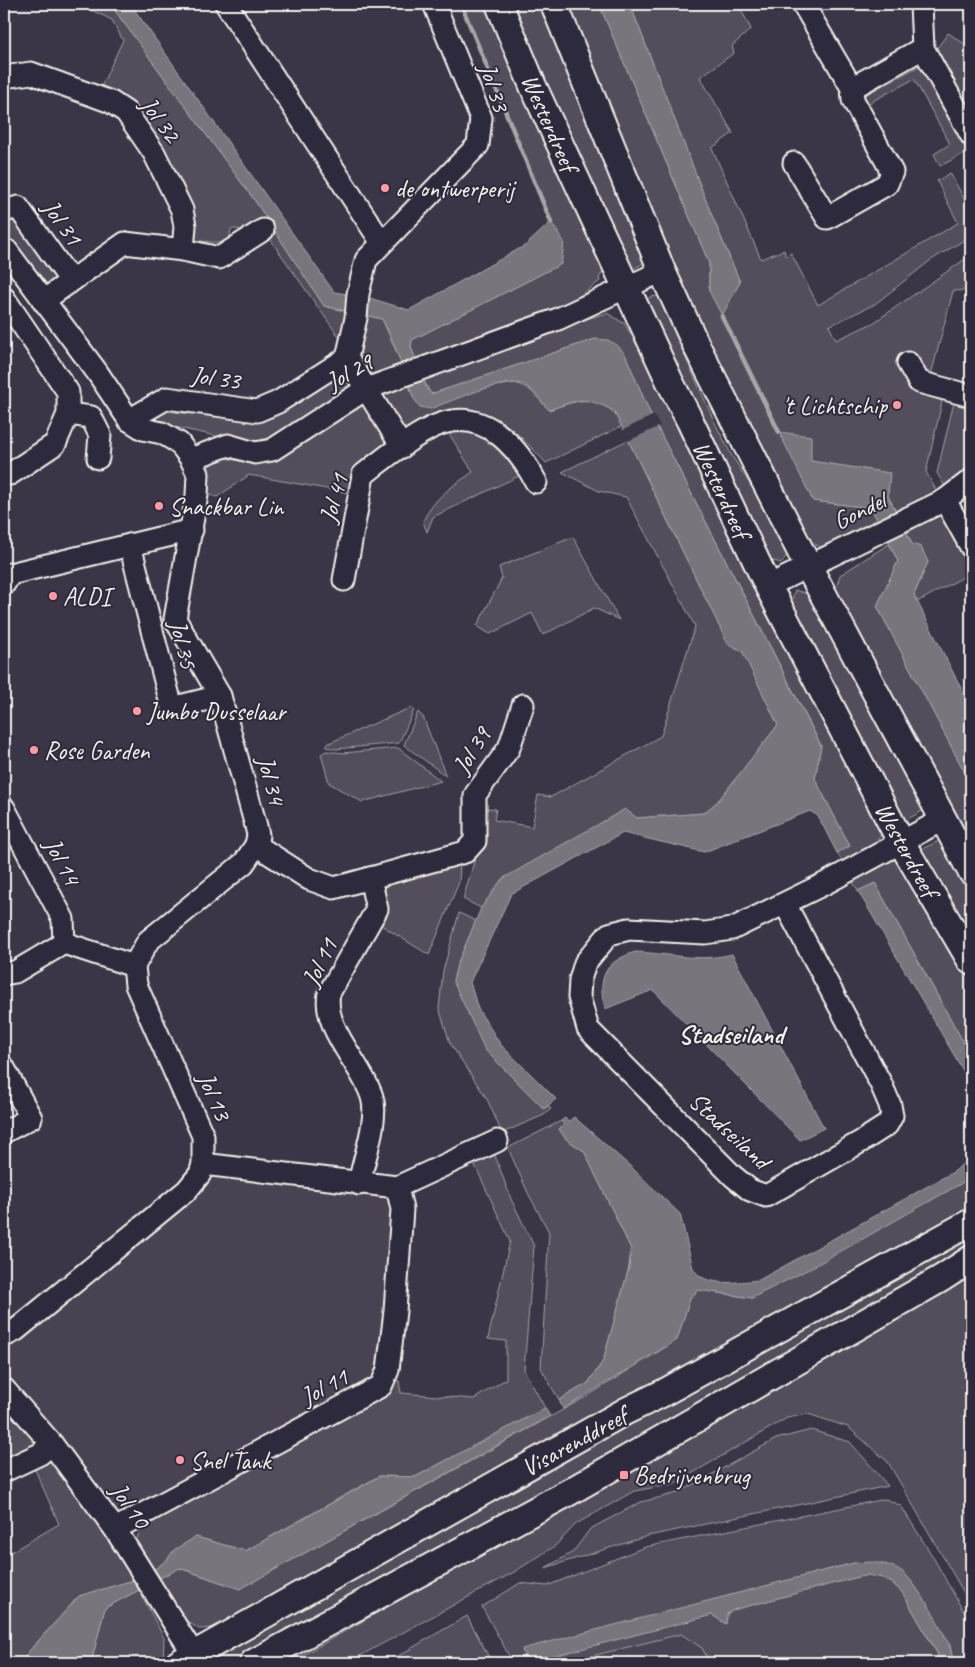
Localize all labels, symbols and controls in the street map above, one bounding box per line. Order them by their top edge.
street label: Jol 33 [471,58,517,117]
street label: Westerdreef [514,69,587,181]
street label: Jol 32 [132,90,189,150]
place label: de ontwerperij [395,173,518,205]
marker: de ontwerperij [379,182,391,194]
street label: Jol 31 [34,193,90,253]
street label: Jol 29 [319,345,380,398]
street label: Jol 33 [188,359,244,397]
place label: 't Lichtschip [782,390,889,422]
marker: 't Lichtschip [891,399,903,411]
street label: Westerdreef [685,436,760,548]
street label: Jol 41 [312,469,357,527]
street label: Gondel [828,482,895,537]
place label: Snackbar Lin [169,491,285,523]
marker: Snackbar Lin [153,500,165,512]
place label: ALDI [63,581,115,613]
marker: ALDI [47,590,59,602]
street label: Jol 35 [161,616,205,674]
place label: Jumbo Dusselaar [146,696,288,728]
marker: Jumbo Dusselaar [131,705,143,717]
street label: Jol 39 [445,720,499,781]
place label: Rose Garden [44,735,150,767]
marker: Rose Garden [28,744,40,756]
street label: Jol 34 [249,751,294,811]
street label: Westerdreef [867,797,948,907]
street label: Jol 14 [36,831,89,893]
street label: Jol 11 [294,932,346,992]
district label: Stadseiland [678,1018,788,1051]
street label: Jol 13 [189,1067,239,1127]
street label: Stadseiland [682,1085,779,1178]
street label: Jol 11 [294,1360,355,1413]
street label: Visarenddreef [516,1397,637,1484]
place label: Snel Tank [190,1445,272,1477]
marker: Snel Tank [174,1454,186,1466]
place label: Bedrijvenbrug [634,1460,752,1492]
marker: Bedrijvenbrug [618,1469,630,1481]
street label: Jol 10 [102,1476,158,1536]

